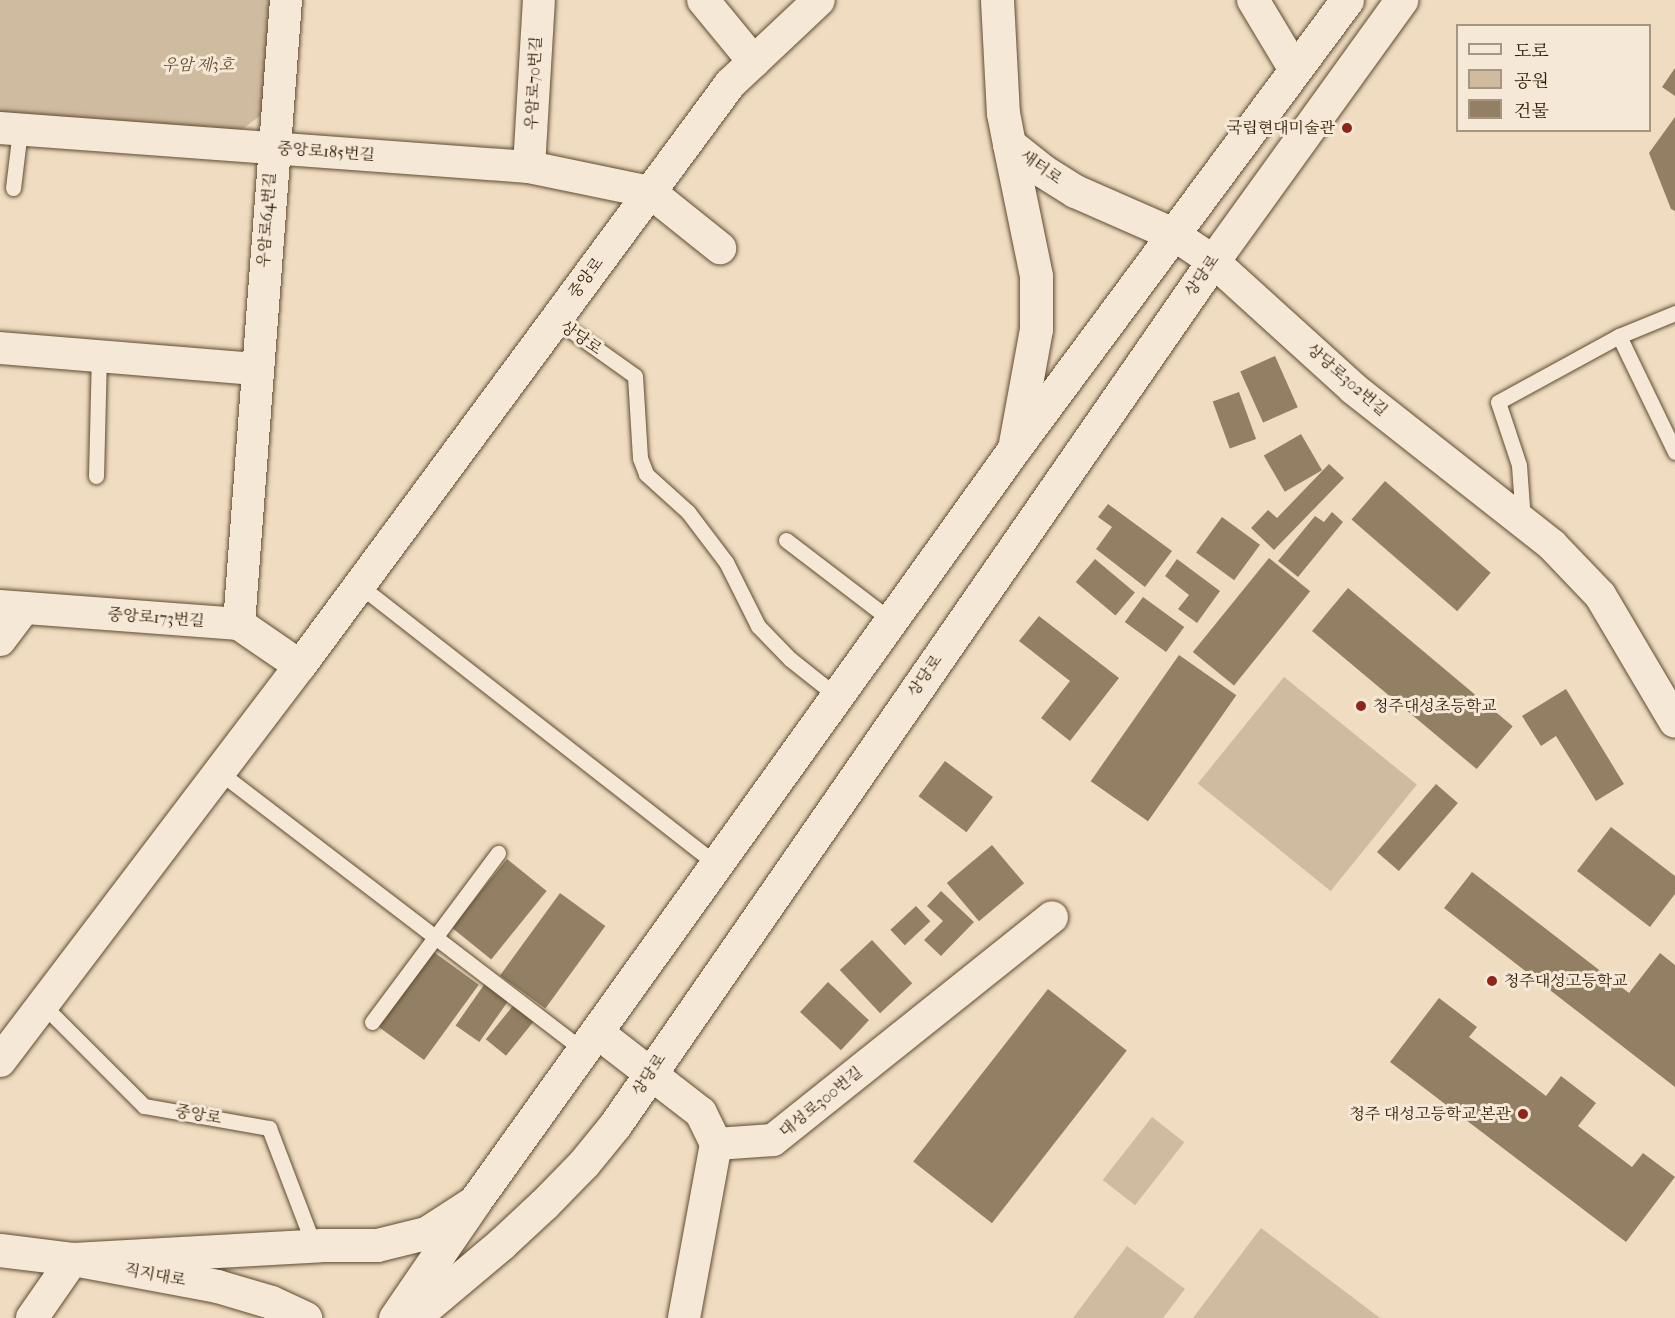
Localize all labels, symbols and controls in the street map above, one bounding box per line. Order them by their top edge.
legend [1456,24,1651,132]
street label: 우암로70번길 [522,36,546,130]
text: 도로 [1514,41,1549,62]
park label: 우암 제3호 [162,55,234,75]
text: 공원 [1514,71,1549,92]
text: 건물 [1514,101,1549,122]
place label: 국립현대미술관 [1227,118,1335,138]
marker: 국립현대미술관 [1340,121,1354,135]
street label: 중앙로185번길 [276,139,376,165]
street label: 새터로 [1017,146,1065,188]
street label: 우암로64번길 [254,172,280,268]
street label: 상당로 [1181,252,1223,300]
street label: 중앙로 [564,254,608,302]
street label: 상당로 [557,317,605,359]
street label: 상당로302번길 [1303,340,1391,420]
street label: 중앙로173번길 [107,605,205,631]
street label: 상당로 [904,652,946,700]
place label: 청주대성초등학교 [1373,696,1497,716]
marker: 청주대성초등학교 [1354,699,1368,713]
place label: 청주대성고등학교 [1504,971,1628,991]
marker: 청주대성고등학교 [1485,974,1499,988]
street label: 상당로 [628,1050,670,1100]
street label: 대성로300번길 [776,1063,866,1141]
street label: 중앙로 [174,1102,222,1128]
place label: 청주 대성고등학교 본관 [1350,1104,1511,1124]
marker: 청주 대성고등학교 본관 [1516,1107,1530,1121]
street label: 직지대로 [123,1260,187,1290]

